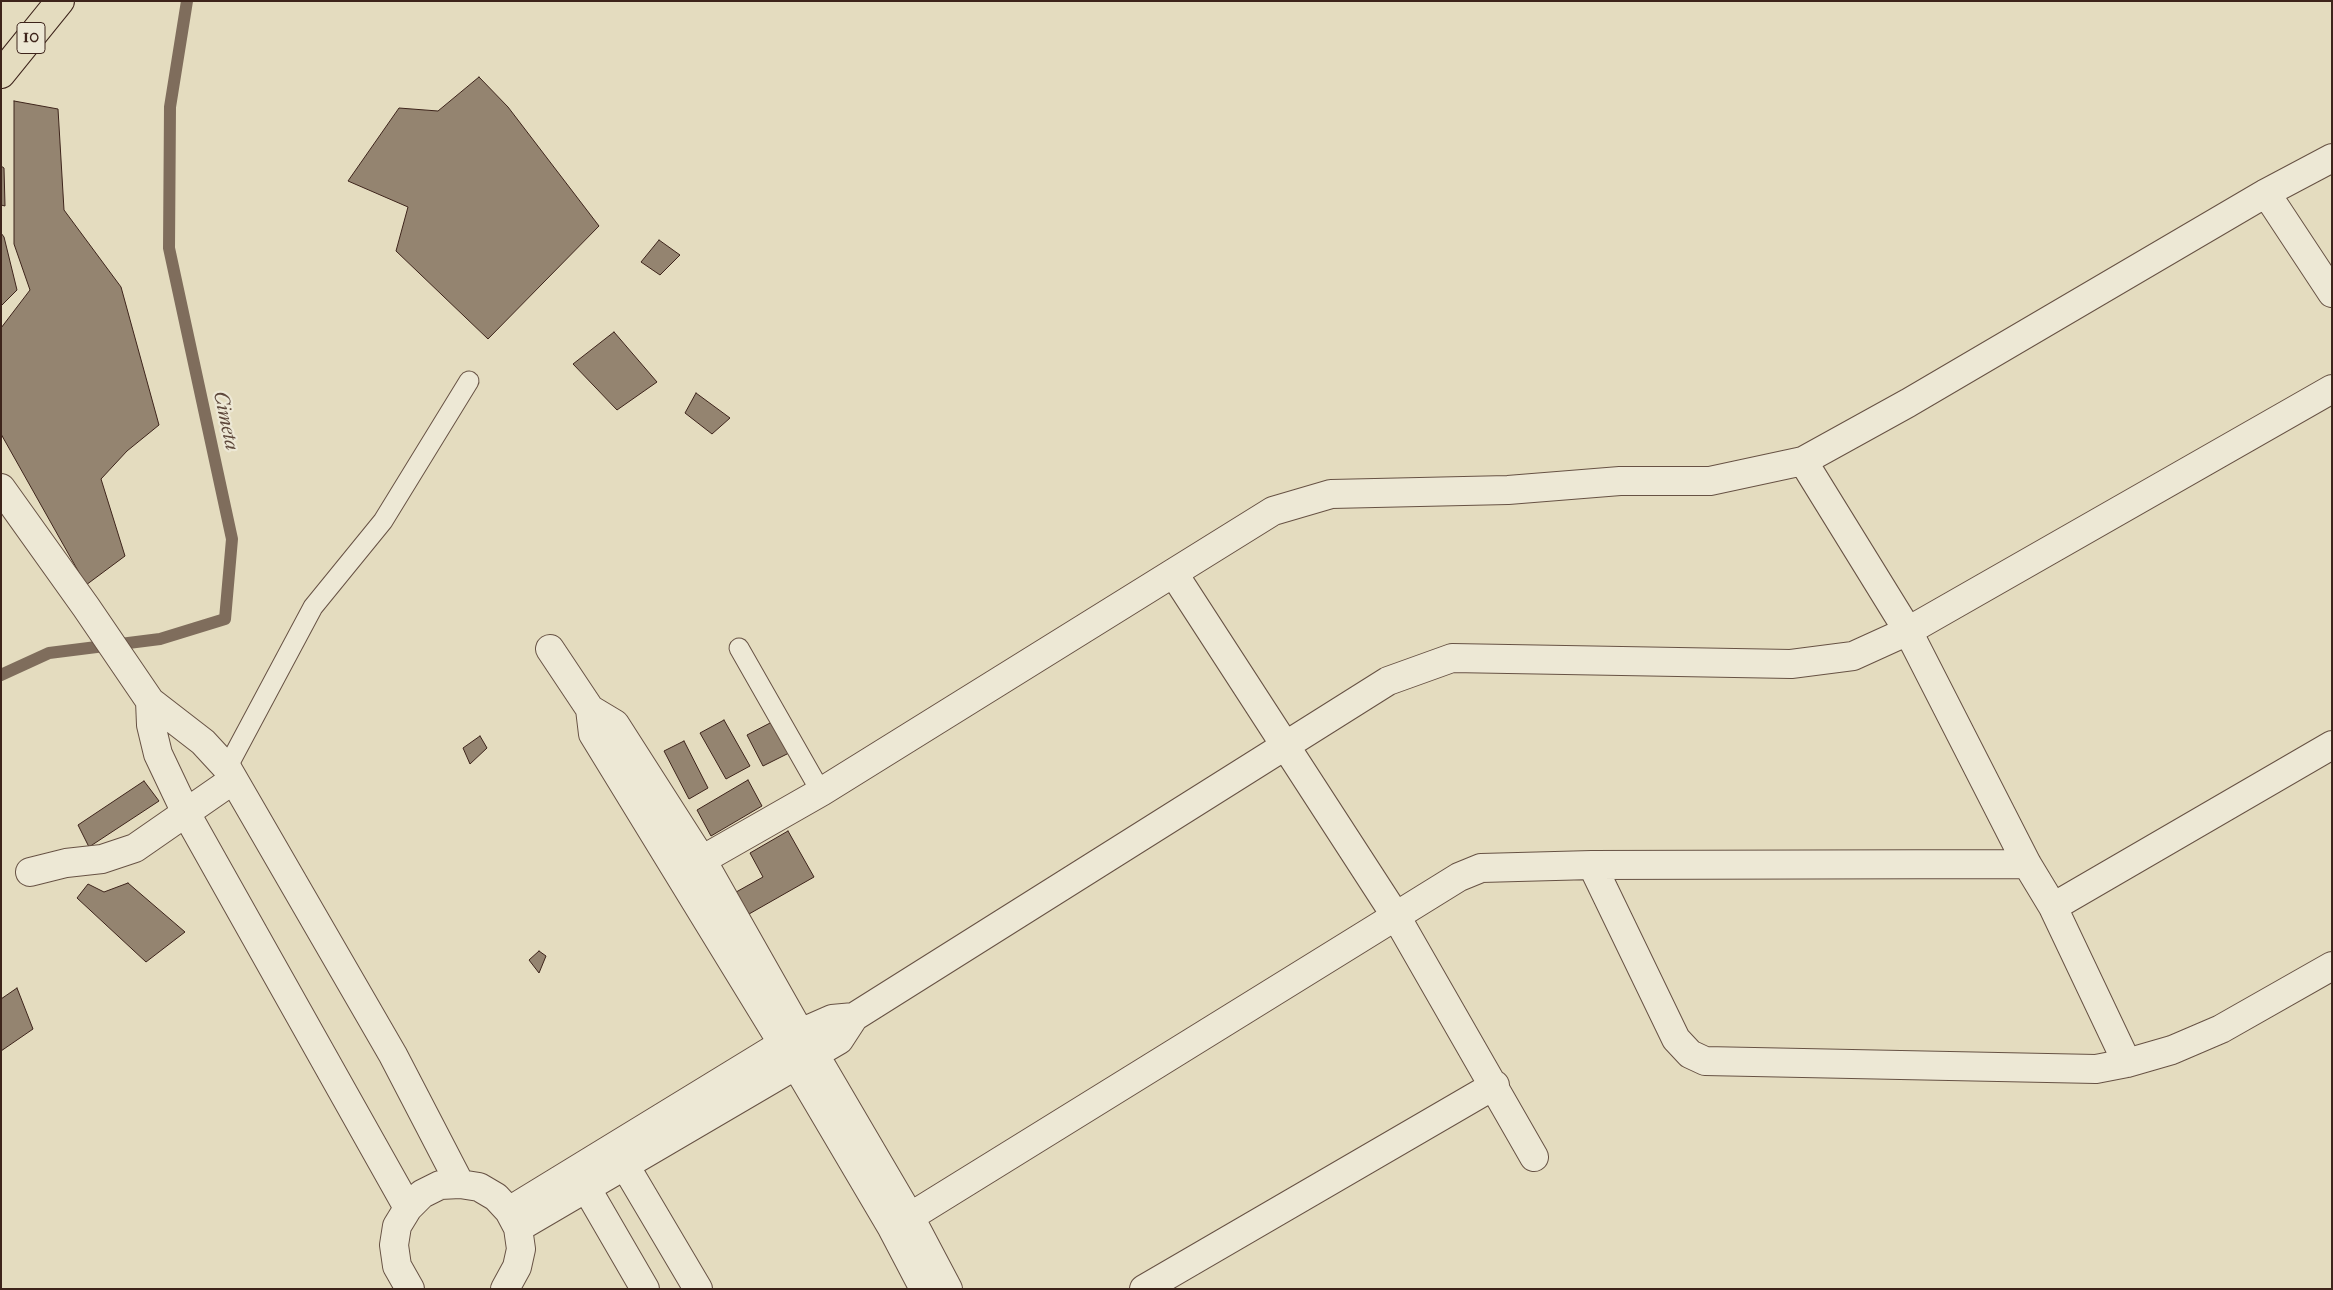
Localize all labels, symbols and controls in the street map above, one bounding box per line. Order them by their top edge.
road number: 10 [17,22,45,54]
water label: Cimeta [207,389,243,453]

